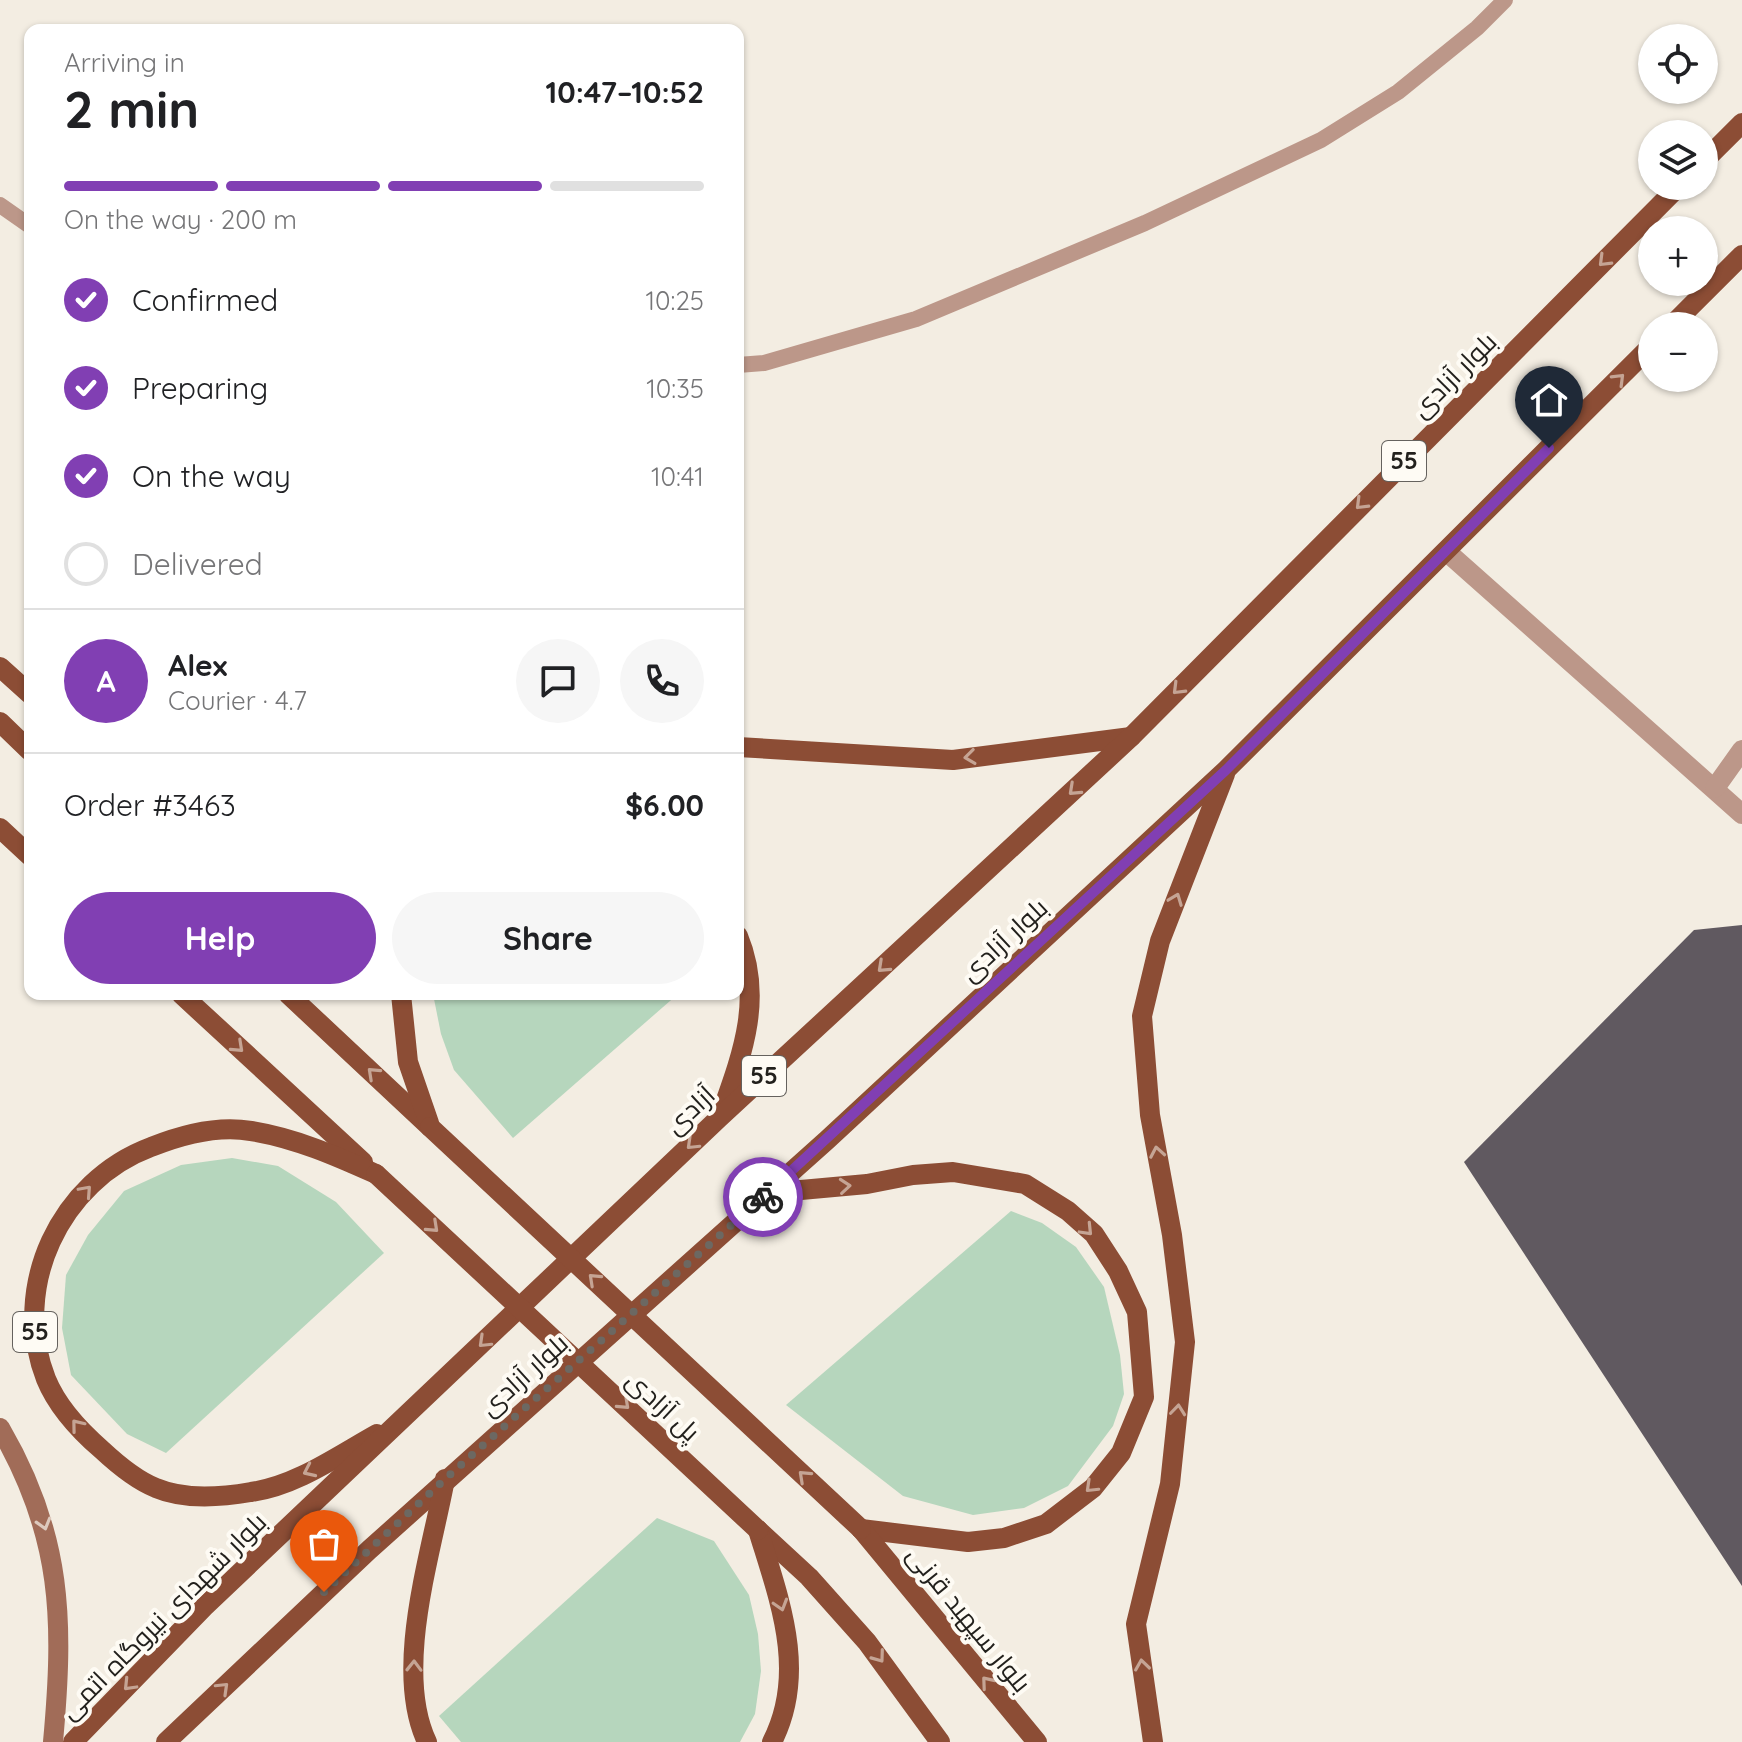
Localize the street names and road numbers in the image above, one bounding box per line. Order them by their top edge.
street label: بلوار آزادی [1404,325,1503,424]
road number: 55 [1382,441,1426,481]
street label: بلوار آزادی [953,891,1054,988]
road number: 55 [742,1056,786,1096]
street label: آزادی [658,1078,722,1141]
road number: 55 [13,1312,57,1352]
street label: بلوار آزادی [473,1326,575,1423]
street label: پل آزادی [619,1363,707,1449]
street label: بلوار شهدای نیروگاه اتمی [52,1505,273,1726]
street label: بلوار سپهبد قرنی [899,1539,1039,1699]

